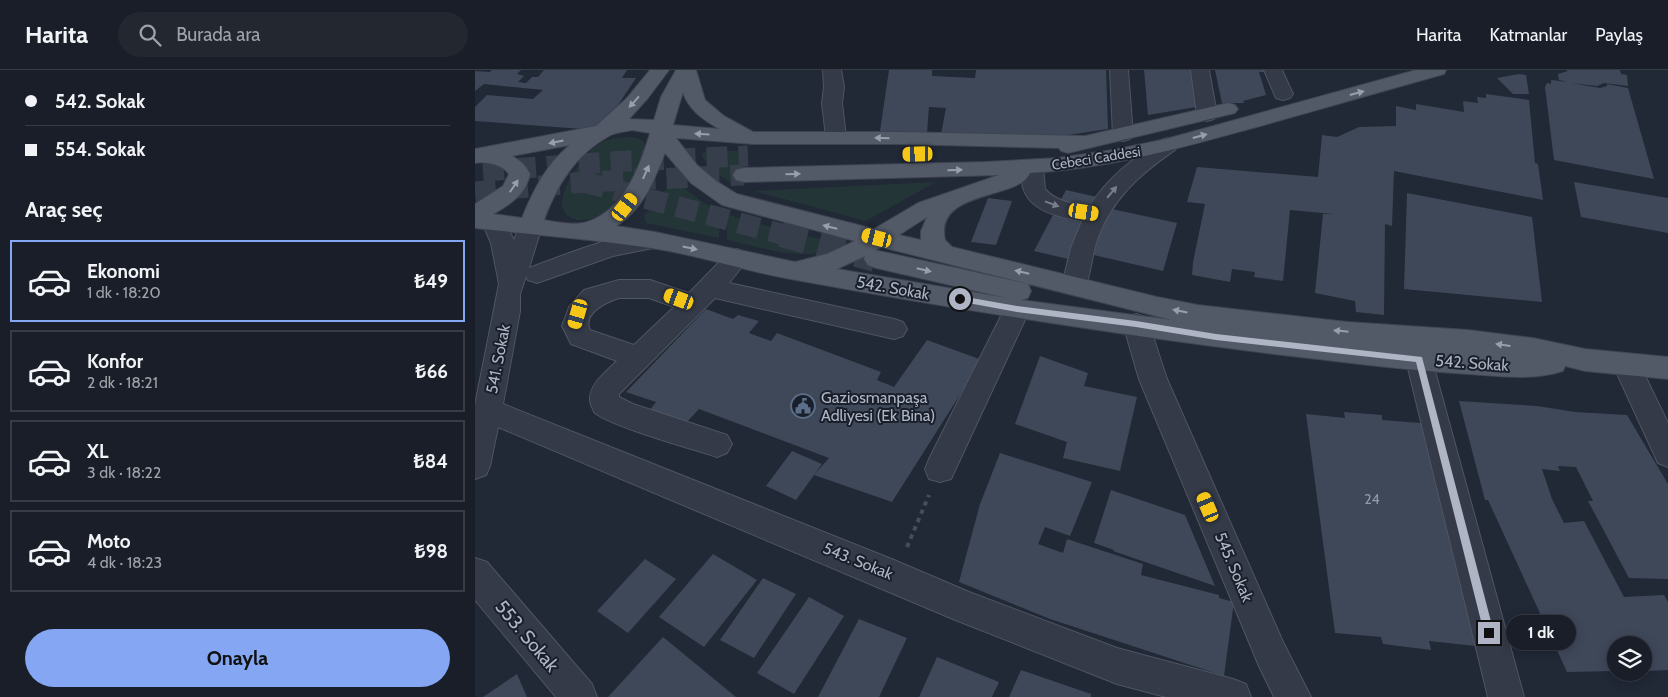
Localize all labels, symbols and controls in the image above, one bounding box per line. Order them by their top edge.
search box [118,12,468,57]
text: Harita [25,20,88,49]
icon: search [136,21,164,49]
text: Burada ara [176,23,260,46]
text: Harita [1416,24,1461,46]
text: Katmanlar [1489,24,1567,46]
text: Paylaş [1595,24,1643,46]
one-way arrow [1349,88,1364,96]
text: 542. Sokak [55,90,145,113]
one-way arrow [628,96,639,109]
one-way arrow [694,130,710,138]
one-way arrow [1193,131,1208,139]
one-way arrow [874,134,890,142]
text: 554. Sokak [55,138,145,161]
one-way arrow [547,138,563,146]
street label: Cebeci Caddesi [1050,142,1142,174]
car [902,146,933,162]
one-way arrow [643,165,651,179]
one-way arrow [947,166,963,174]
one-way arrow [785,170,801,178]
one-way arrow [509,180,519,193]
one-way arrow [1107,186,1118,199]
car [609,191,640,223]
text: Araç seç [25,196,102,223]
one-way arrow [1045,200,1060,208]
car [1068,202,1099,222]
one-way arrow [822,223,837,231]
car [860,227,893,249]
one-way arrow [682,244,698,252]
icon: car [27,259,72,304]
text: Ekonomi [87,260,160,283]
one-way arrow [916,266,931,274]
one-way arrow [1014,268,1029,276]
text: ₺49 [414,270,448,293]
street label: 542. Sokak [855,272,932,304]
text: 1 dk · 18:20 [87,283,161,302]
car [662,287,695,311]
route start [949,288,971,310]
car [566,298,589,330]
one-way arrow [1171,307,1187,315]
street label: 541. Sokak [482,322,514,395]
one-way arrow [1332,327,1348,335]
one-way arrow [1494,341,1510,349]
icon: car [27,349,72,394]
text: Konfor [87,350,143,373]
street label: 542. Sokak [1435,351,1510,375]
text: ₺66 [415,360,448,383]
text: 2 dk · 18:21 [87,373,158,392]
place label: Gaziosmanpaşa Adliyesi (Ek Bina) [821,388,935,425]
public building icon: Gaziosmanpaşa Adliyesi (Ek Bina) [790,393,816,419]
icon: car [27,439,72,484]
text: XL [87,440,108,463]
text: ₺84 [413,450,448,473]
text: 3 dk · 18:22 [87,463,161,482]
car [1195,490,1220,524]
house number: 24 [1364,490,1380,508]
icon: car [27,529,72,574]
street label: 545. Sokak [1211,529,1257,605]
text: Moto [87,530,131,553]
street label: 543. Sokak [820,538,896,584]
text: ₺98 [415,540,448,563]
text: 4 dk · 18:23 [87,553,162,572]
street label: 553. Sokak [490,595,564,677]
callout: 1 dk [1507,616,1577,650]
route end [1478,622,1500,644]
text: 1 dk [1528,623,1554,642]
button: Onayla [25,629,450,687]
map controls [1607,636,1652,681]
button: layers [1607,636,1652,681]

